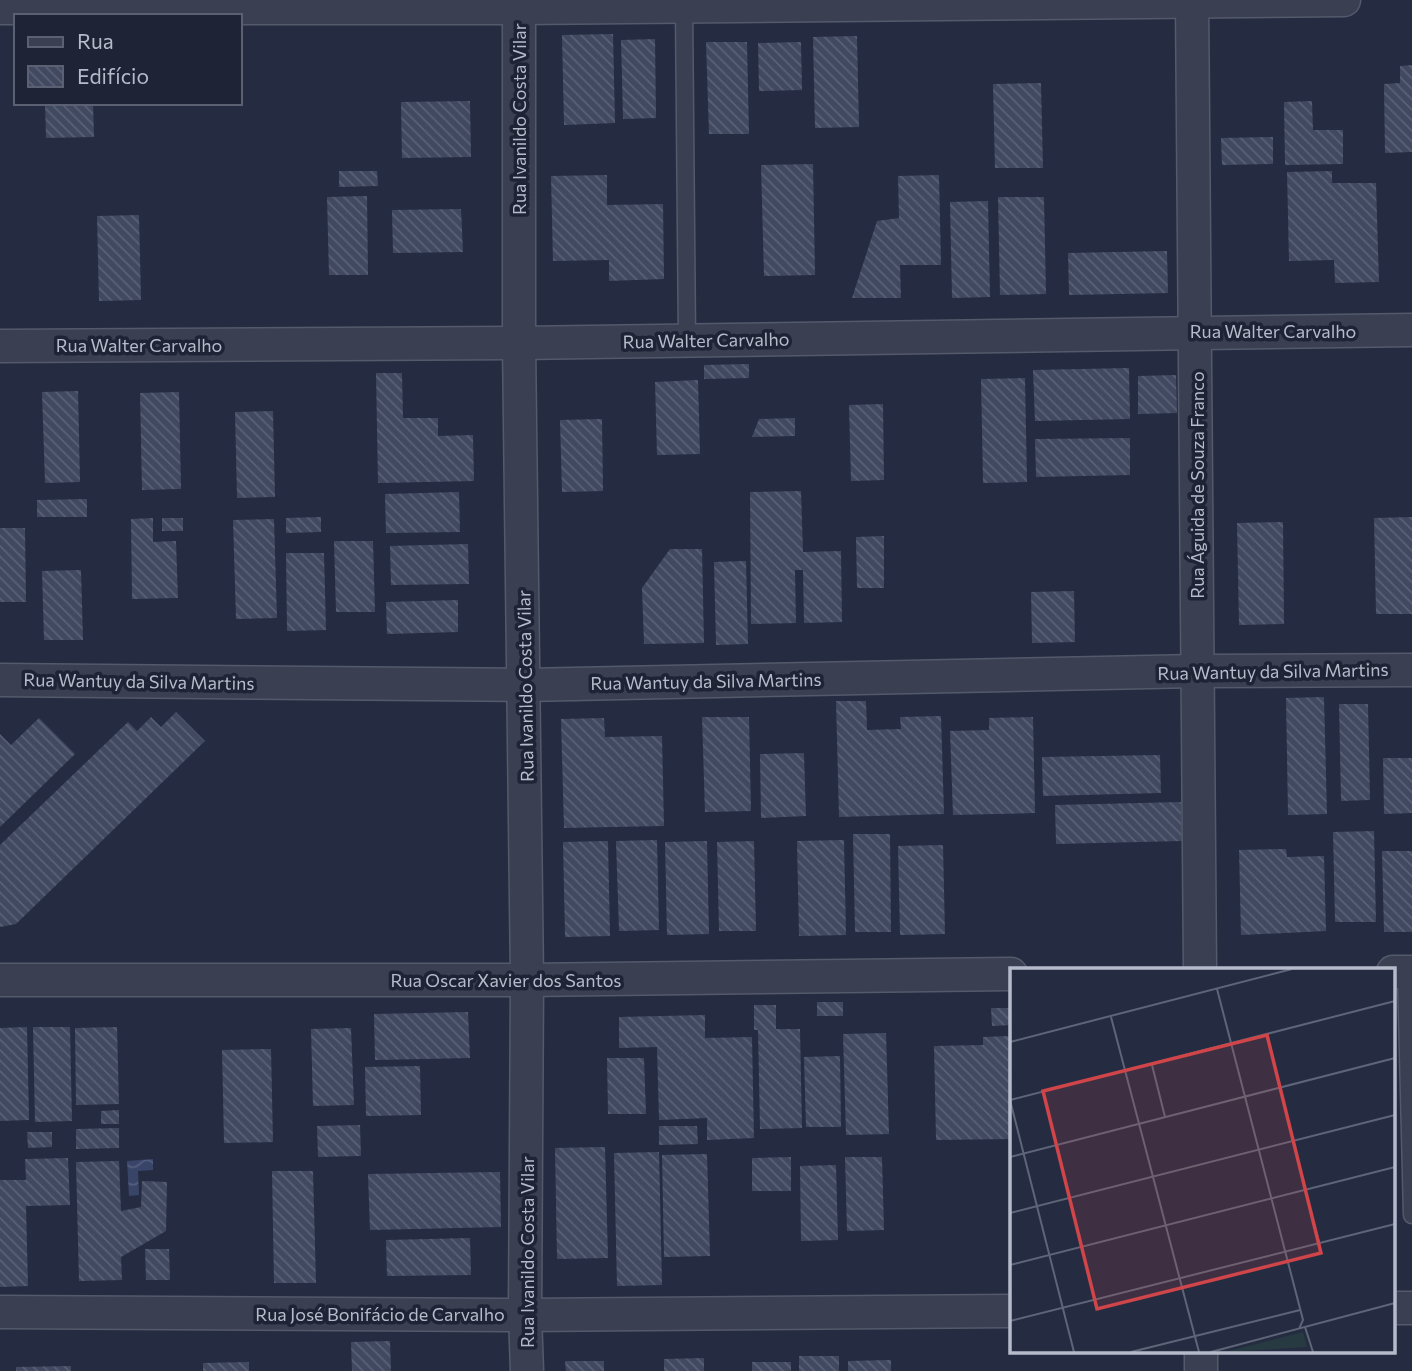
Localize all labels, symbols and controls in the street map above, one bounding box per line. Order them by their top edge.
legend [14,14,242,105]
street label: Rua Ivanildo Costa Vilar [508,23,530,215]
text: Rua [77,28,114,53]
text: Edifício [77,63,149,88]
street label: Rua Walter Carvalho [1190,320,1356,342]
street label: Rua Walter Carvalho [622,328,790,352]
street label: Rua Walter Carvalho [56,334,222,356]
street label: Rua Águida de Souza Franco [1186,371,1208,599]
street label: Rua Ivanildo Costa Vilar [512,590,538,782]
street label: Rua Wantuy da Silva Martins [1157,658,1389,684]
street label: Rua Wantuy da Silva Martins [23,668,255,694]
street label: Rua Wantuy da Silva Martins [590,668,822,694]
inset map [1010,968,1394,1354]
street label: Rua Oscar Xavier dos Santos [390,969,622,991]
street label: Rua Ivanildo Costa Vilar [516,1156,538,1348]
street label: Rua José Bonifácio de Carvalho [255,1303,505,1325]

